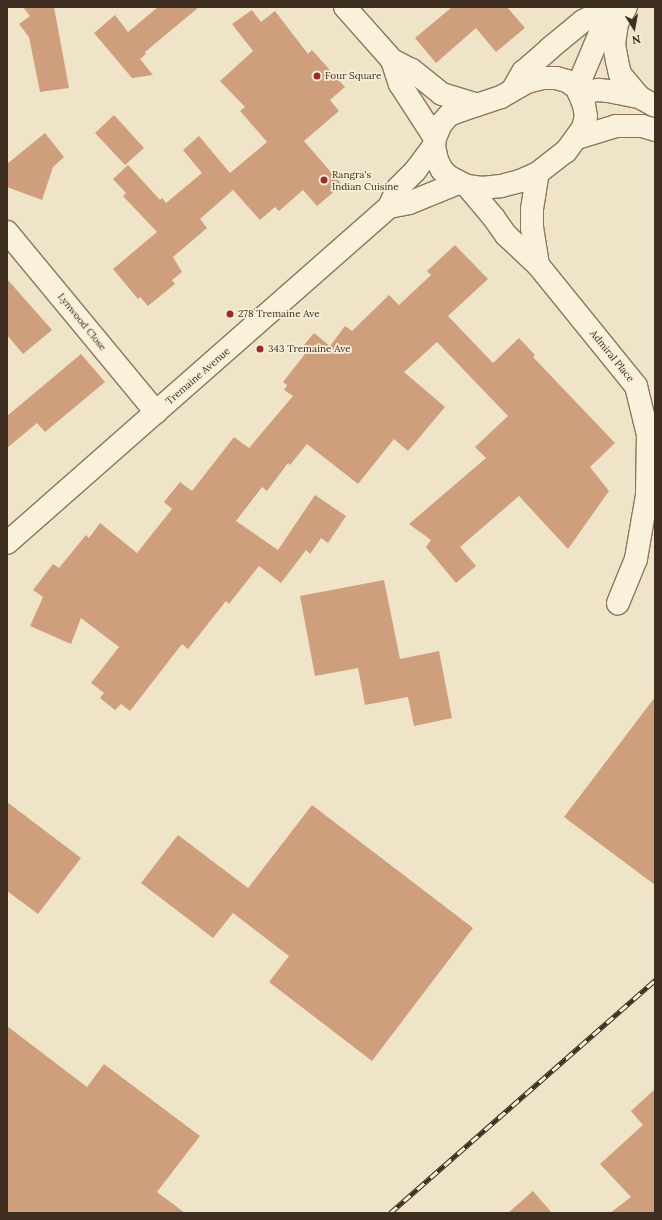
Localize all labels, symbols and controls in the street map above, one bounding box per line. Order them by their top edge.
north arrow [614,8,654,48]
text: N [631,32,642,47]
place label: Four Square [325,70,381,82]
marker: Four Square [312,71,322,81]
place label: Rangra's Indian Cuisine [332,168,399,192]
marker: Rangra's Indian Cuisine [319,175,329,185]
street label: Lynwood Close [55,291,109,353]
place label: 278 Tremaine Ave [238,308,320,320]
marker: 278 Tremaine Ave [225,309,235,319]
street label: Admiral Place [587,328,637,384]
place label: 343 Tremaine Ave [268,343,351,355]
marker: 343 Tremaine Ave [255,344,265,354]
street label: Tremaine Avenue [164,345,232,407]

